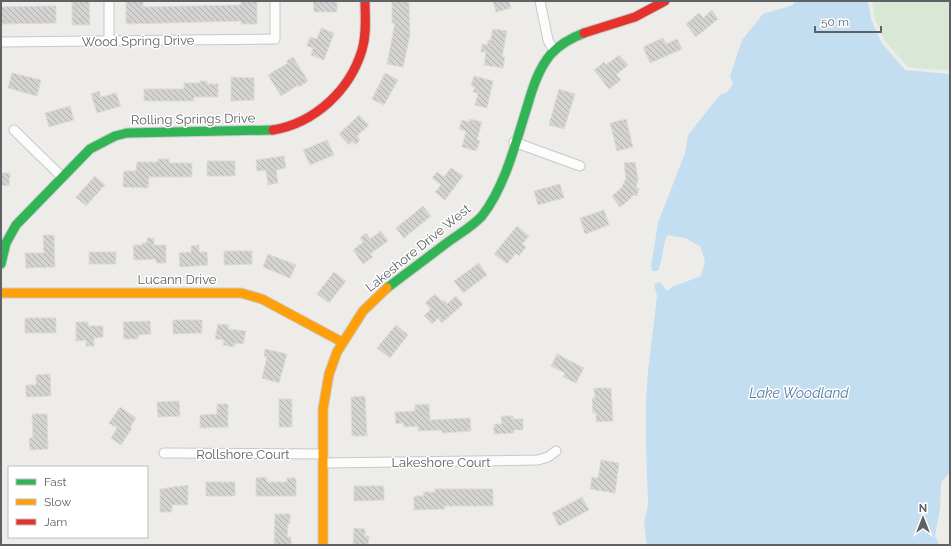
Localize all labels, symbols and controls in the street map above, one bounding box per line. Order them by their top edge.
scale bar [815,8,881,34]
text: 50 m [821,15,849,29]
street label: Wood Spring Drive [81,33,195,49]
street label: Rolling Springs Drive [131,110,256,128]
street label: Lakeshore Drive West [363,201,474,295]
street label: Lucann Drive [138,272,217,287]
water label: Lake Woodland [749,385,849,401]
street label: Rollshore Court [196,447,290,462]
street label: Lakeshore Court [391,455,491,470]
legend [8,466,148,538]
text: Fast [44,475,67,489]
text: Slow [44,495,71,509]
north arrow [903,498,943,538]
text: N [919,502,927,515]
text: Jam [44,515,67,529]

